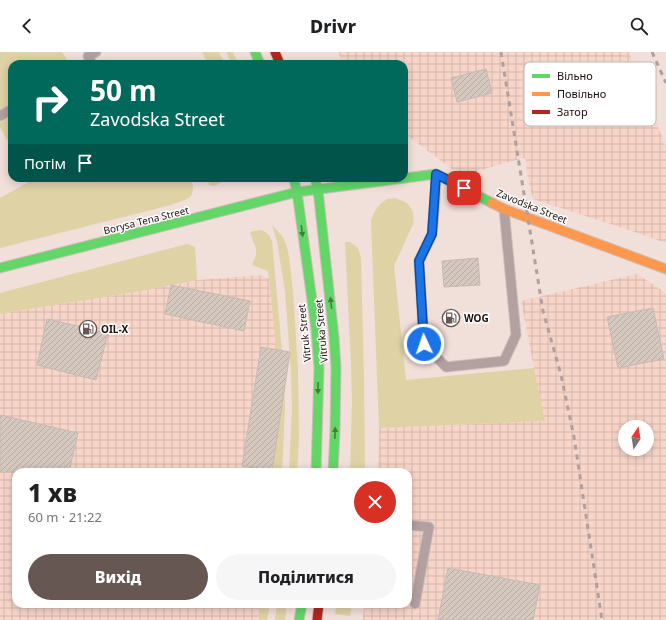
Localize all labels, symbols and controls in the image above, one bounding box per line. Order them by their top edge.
text: Drivr [310,14,356,38]
icon: back [16,15,38,37]
icon: search [628,15,650,37]
legend [524,62,656,126]
text: Вільно [557,68,593,83]
text: 50 m [90,71,157,109]
icon: right [24,76,76,128]
text: Повільно [557,86,606,101]
text: Затор [557,104,588,119]
text: Zavodska Street [90,107,225,131]
icon: arrive [74,152,96,174]
text: Потім [24,153,66,173]
pin [447,171,481,205]
icon: arrive [453,177,475,199]
street label: Zavodska Street [495,185,570,227]
street label: Borysa Tena Street [102,203,191,237]
one-way arrow [299,225,305,237]
one-way arrow [327,297,334,309]
street label: Vitruka Street [311,298,331,363]
street label: Vitruk Street [294,303,314,363]
fuel station icon: WOG [441,308,461,328]
place label: WOG [464,311,489,325]
fuel station icon: OIL-X [78,319,98,339]
place label: OIL-X [101,322,129,336]
position arrow [403,323,445,365]
one-way arrow [315,382,321,395]
north arrow [618,420,654,456]
map controls [618,420,654,456]
one-way arrow [332,426,338,439]
text: 1 хв [28,476,77,509]
button: close [354,481,396,523]
text: 60 m · 21:22 [28,508,102,526]
button: Вихід [28,554,208,600]
button: Поділитися [216,554,396,600]

